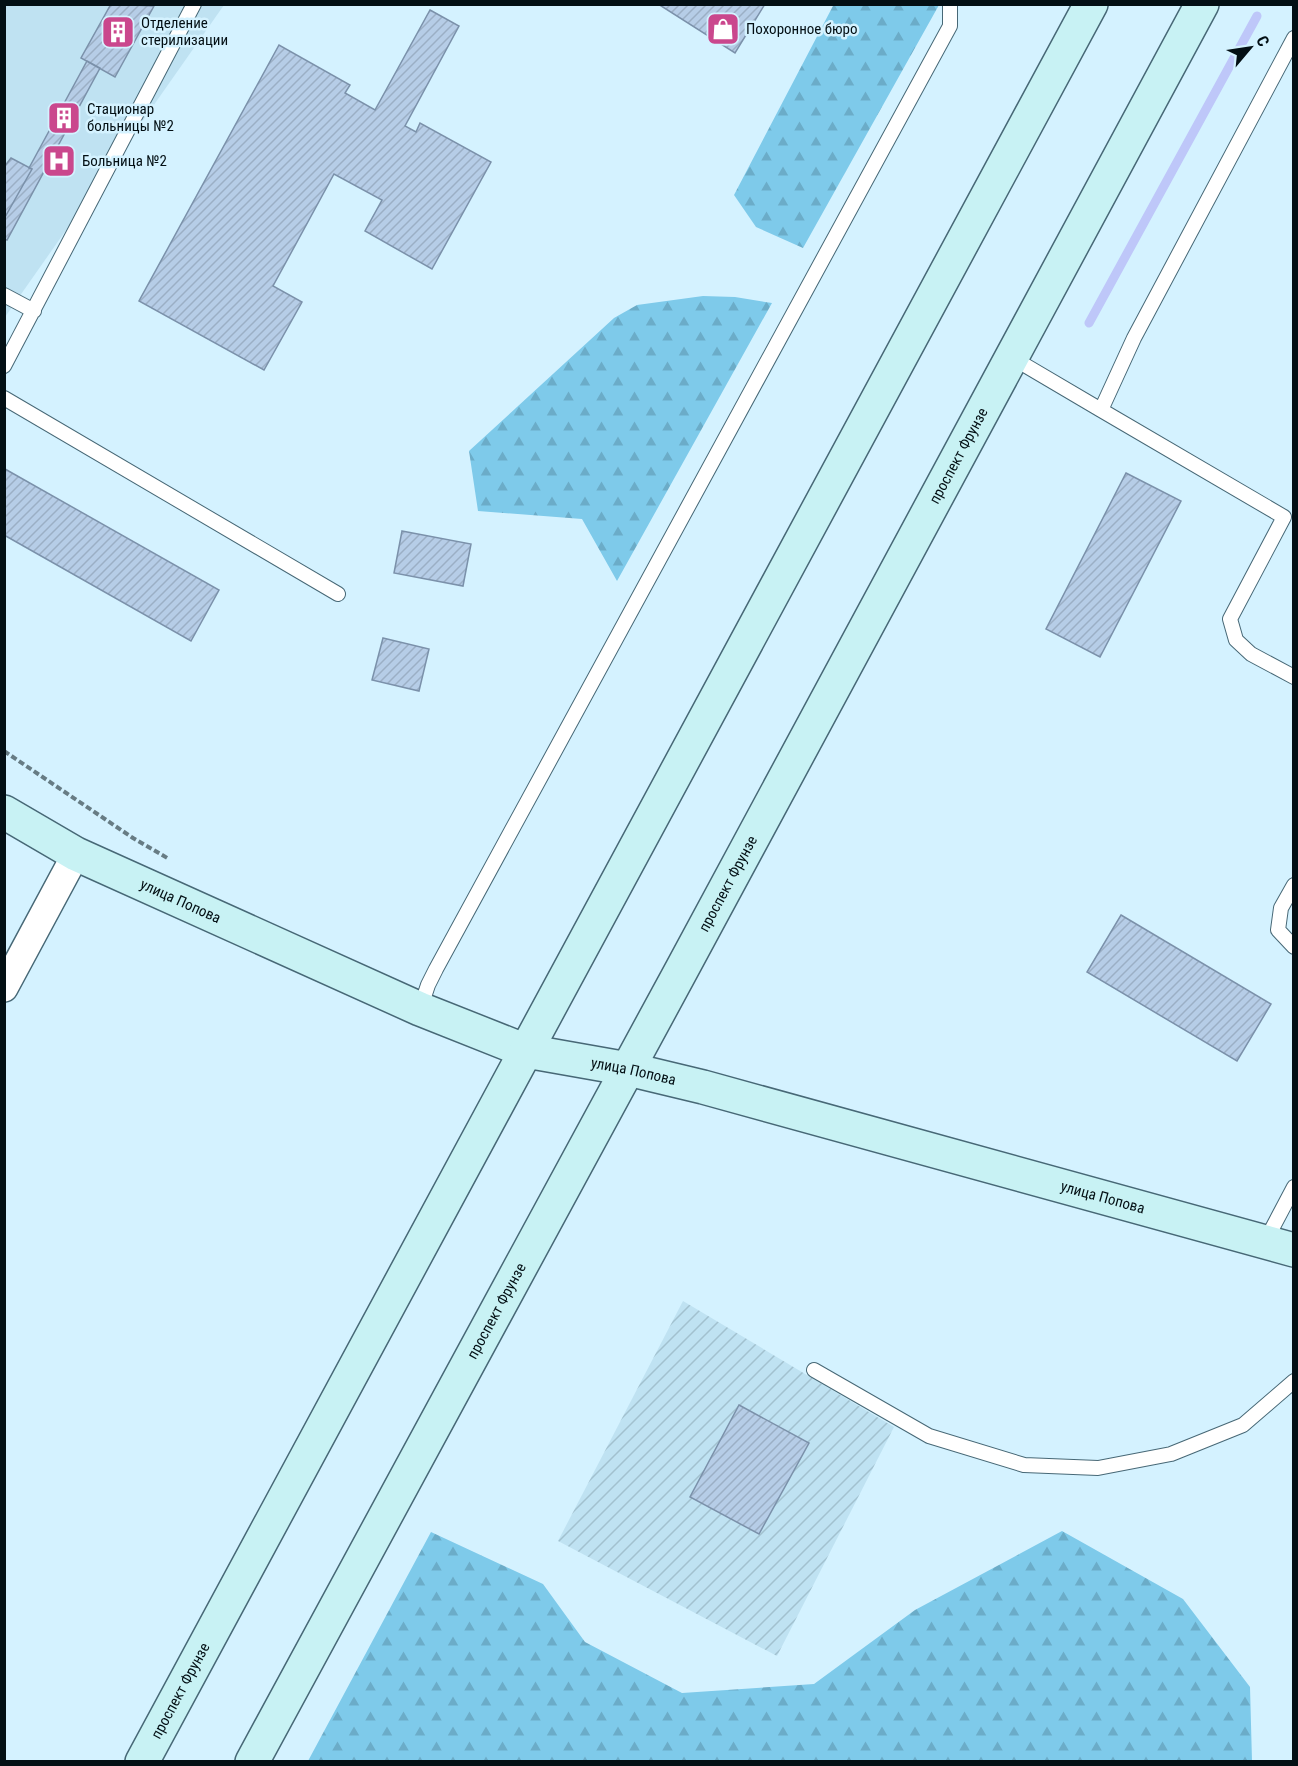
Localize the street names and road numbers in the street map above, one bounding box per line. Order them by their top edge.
street label: проспект Фрунзе [925,405,992,507]
street label: проспект Фрунзе [695,833,761,935]
street label: улица Попова [137,875,224,927]
street label: улица Попова [589,1054,678,1089]
street label: улица Попова [1059,1177,1147,1217]
street label: проспект Фрунзе [463,1260,530,1362]
street label: проспект Фрунзе [147,1640,214,1742]

